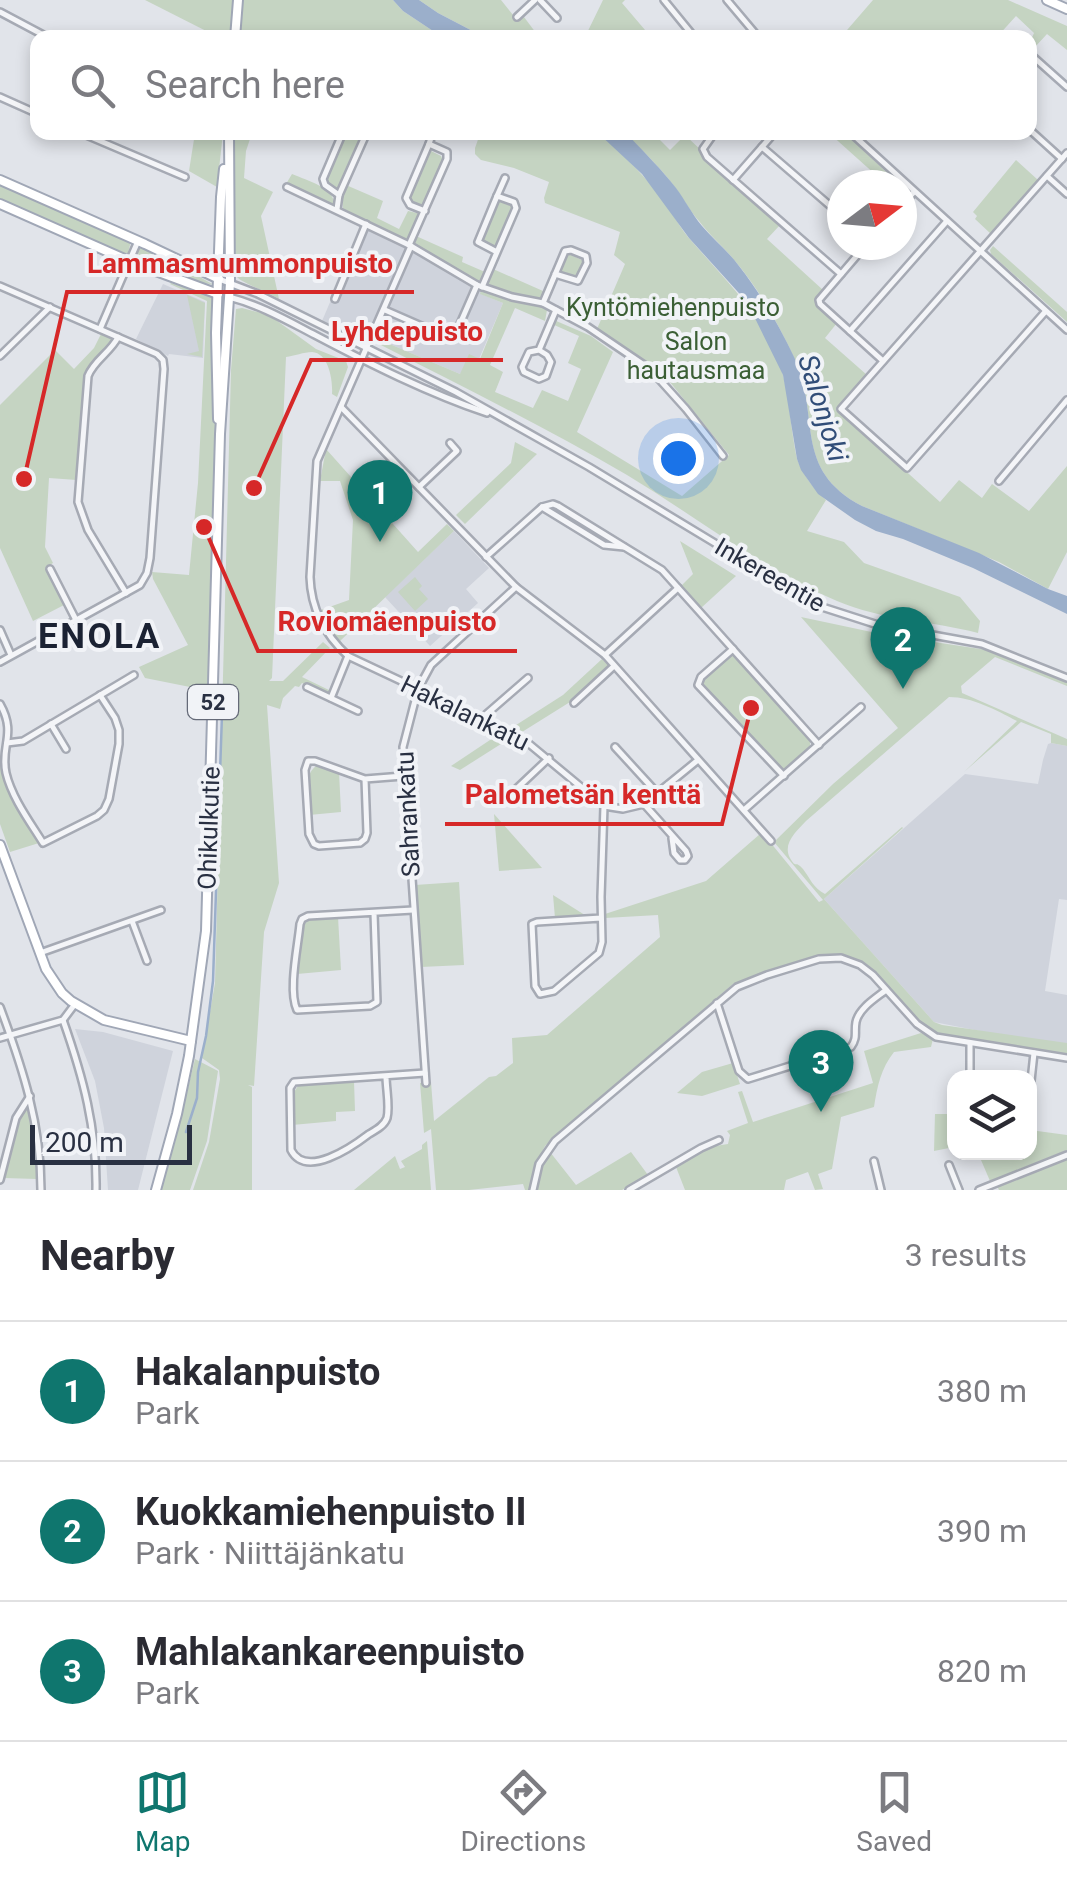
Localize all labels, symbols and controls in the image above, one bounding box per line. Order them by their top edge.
search box [30,30,1037,140]
icon: search [65,58,120,113]
text: Search here [145,63,345,107]
north arrow [827,170,917,260]
callout: Lammasmummonpuisto [67,234,414,292]
text: Lammasmummonpuisto [87,247,393,280]
park label: Kyntömiehenpuisto [566,293,780,322]
callout: Lyhdepuisto [311,302,503,360]
text: Lyhdepuisto [331,315,483,348]
park label: Salon hautausmaa [627,327,765,385]
water label: Salonjoki [791,350,855,466]
your location [653,433,704,484]
pin: 1 [348,460,412,542]
street label: Inkereentie [710,532,830,618]
callout: Roviomäenpuisto [258,593,517,651]
text: Roviomäenpuisto [277,605,497,638]
pin: 2 [870,606,936,689]
district label: ENOLA [38,616,162,657]
street label: Hakalankatu [396,669,534,757]
road number: 52 [188,685,238,719]
street label: Sahrankatu [390,750,426,878]
street label: Ohikulkutie [192,766,226,890]
callout: Palometsän kenttä [445,766,722,824]
text: Palometsän kenttä [465,778,701,811]
pin: 3 [788,1030,854,1112]
map controls [947,1070,1037,1160]
button: layers [947,1070,1037,1160]
scale bar [30,1120,192,1164]
text: 200 m [45,1126,124,1159]
text: Nearby [40,1231,175,1280]
text: 3 results [905,1236,1027,1274]
text: Hakalanpuisto [135,1350,381,1394]
text: 1 [63,1372,82,1410]
text: 380 m [937,1372,1027,1410]
text: Park [135,1394,199,1432]
text: Kuokkamiehenpuisto II [135,1490,527,1534]
text: 2 [63,1512,82,1550]
text: 390 m [937,1512,1027,1550]
text: Park · Niittäjänkatu [135,1534,405,1572]
text: Mahlakankareenpuisto [135,1630,525,1674]
text: 3 [63,1652,82,1690]
text: 820 m [937,1652,1027,1690]
text: Park [135,1674,199,1712]
tab: Map [135,1765,190,1858]
tab: Directions [460,1765,586,1858]
tab: Saved [856,1765,932,1858]

